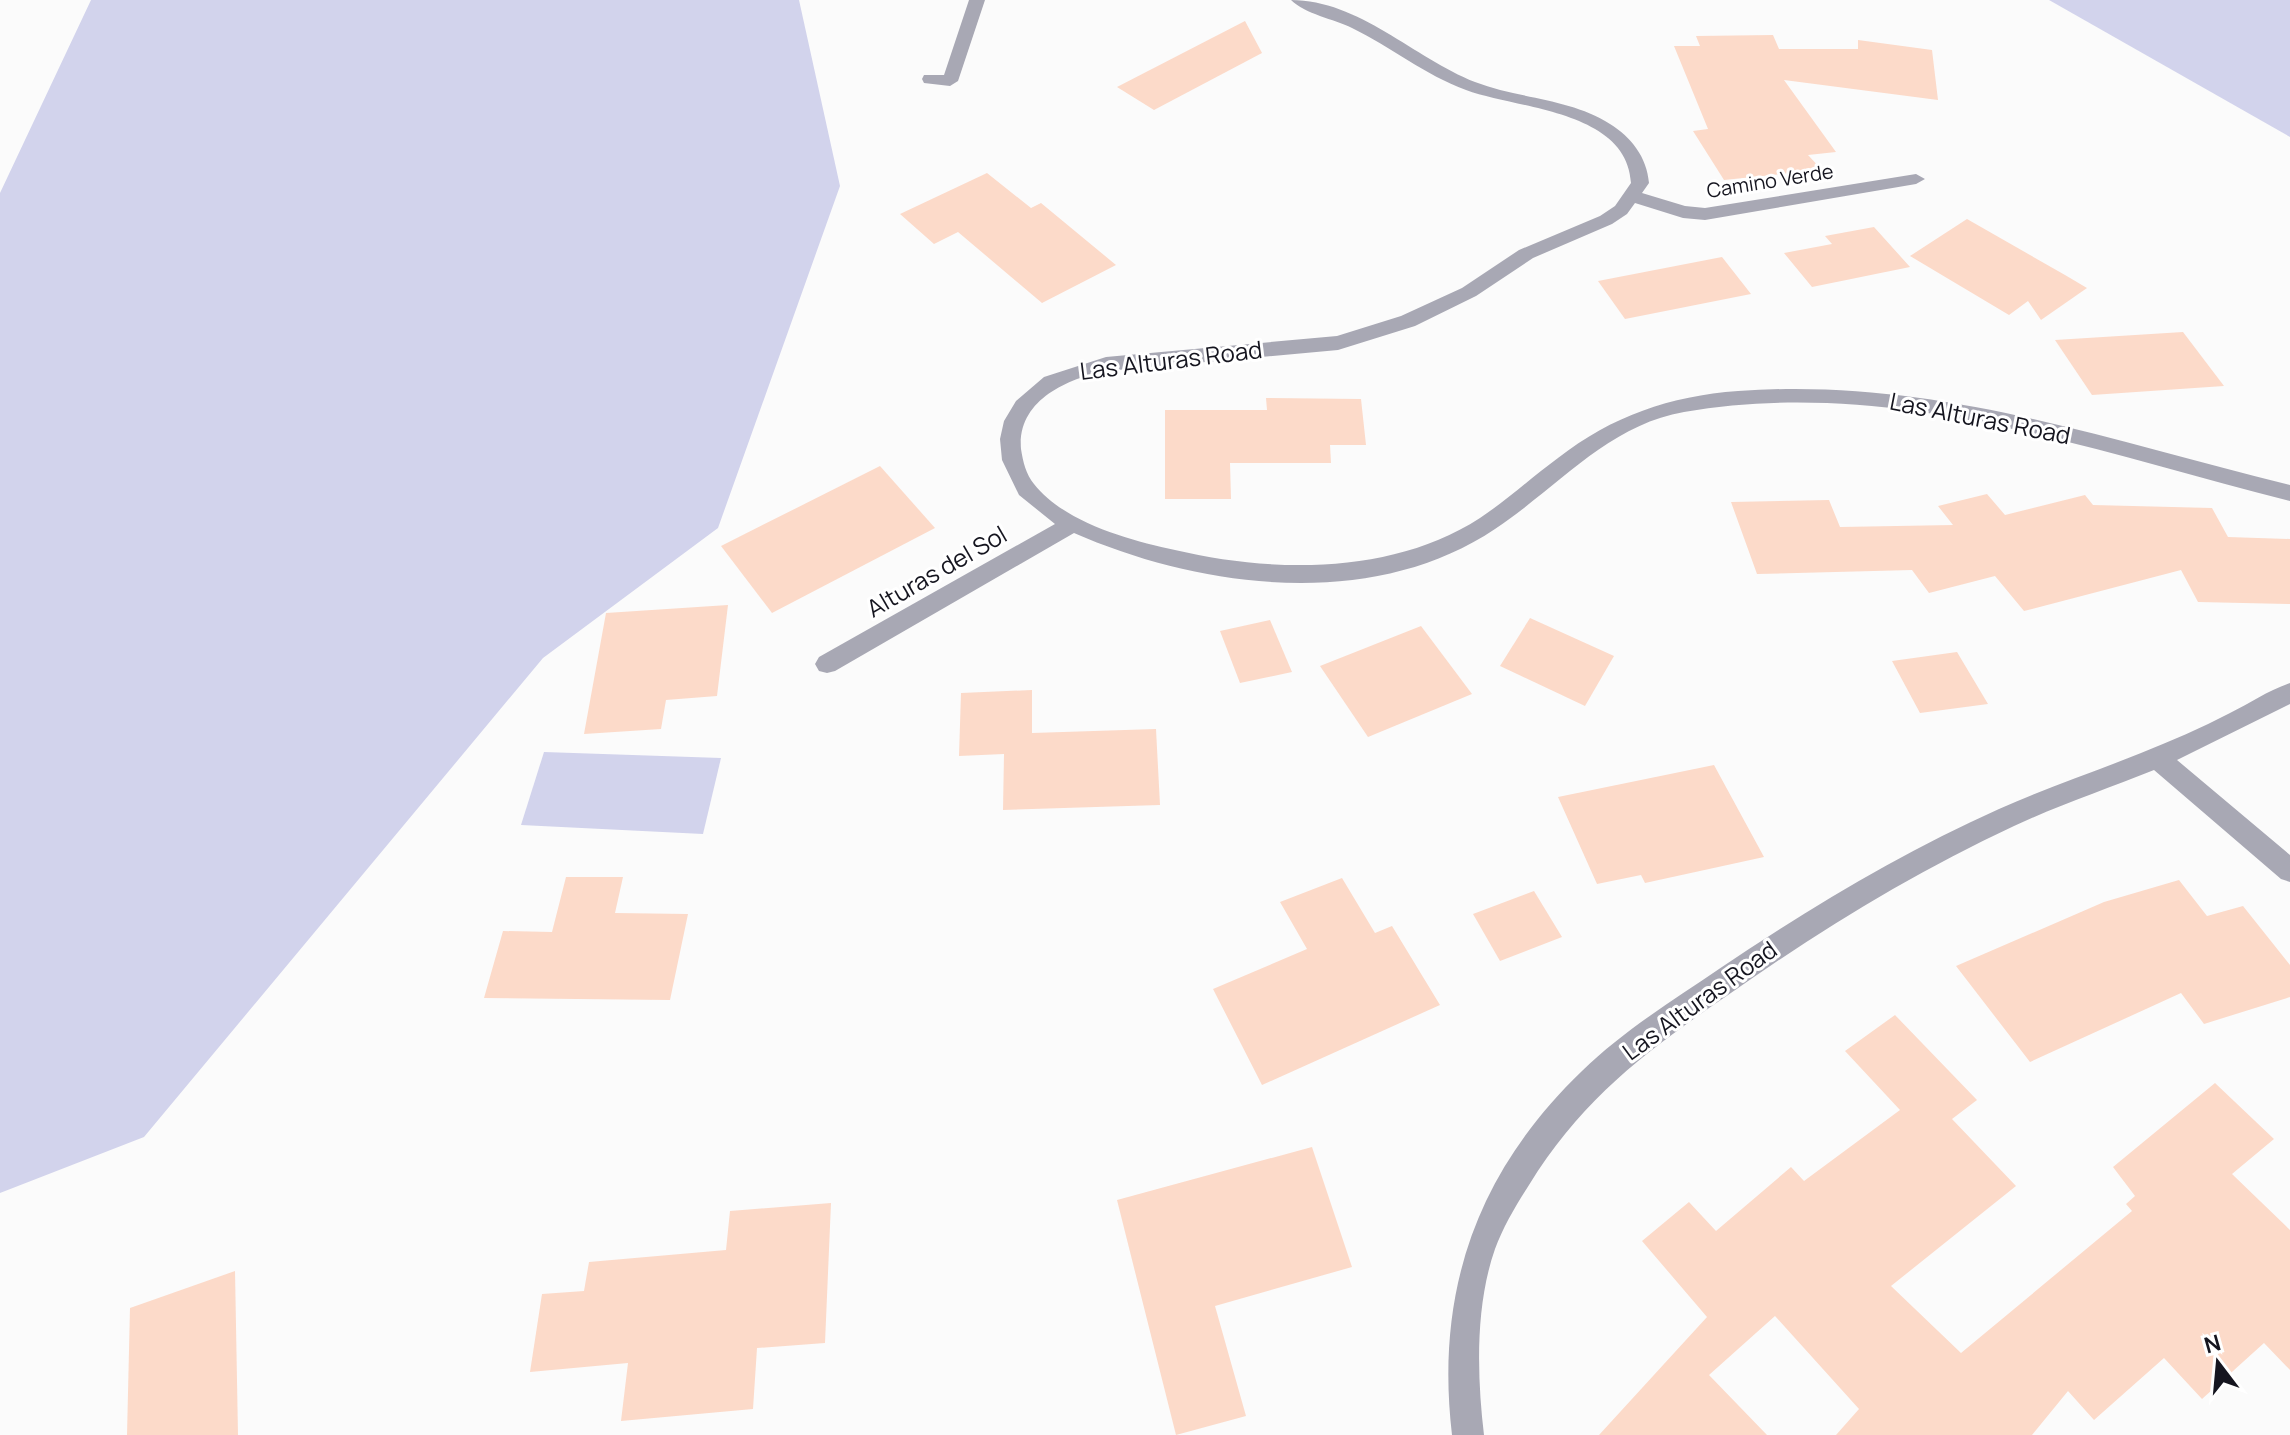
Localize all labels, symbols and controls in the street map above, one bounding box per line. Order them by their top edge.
street label: Camino Verde [1705,157,1835,204]
street label: Las Alturas Road [1078,332,1264,387]
street label: Las Alturas Road [1887,384,2073,451]
street label: Alturas del Sol [860,517,1012,624]
street label: Las Alturas Road [1615,933,1783,1067]
north arrow [2178,1323,2258,1403]
text: N [2201,1327,2224,1360]

